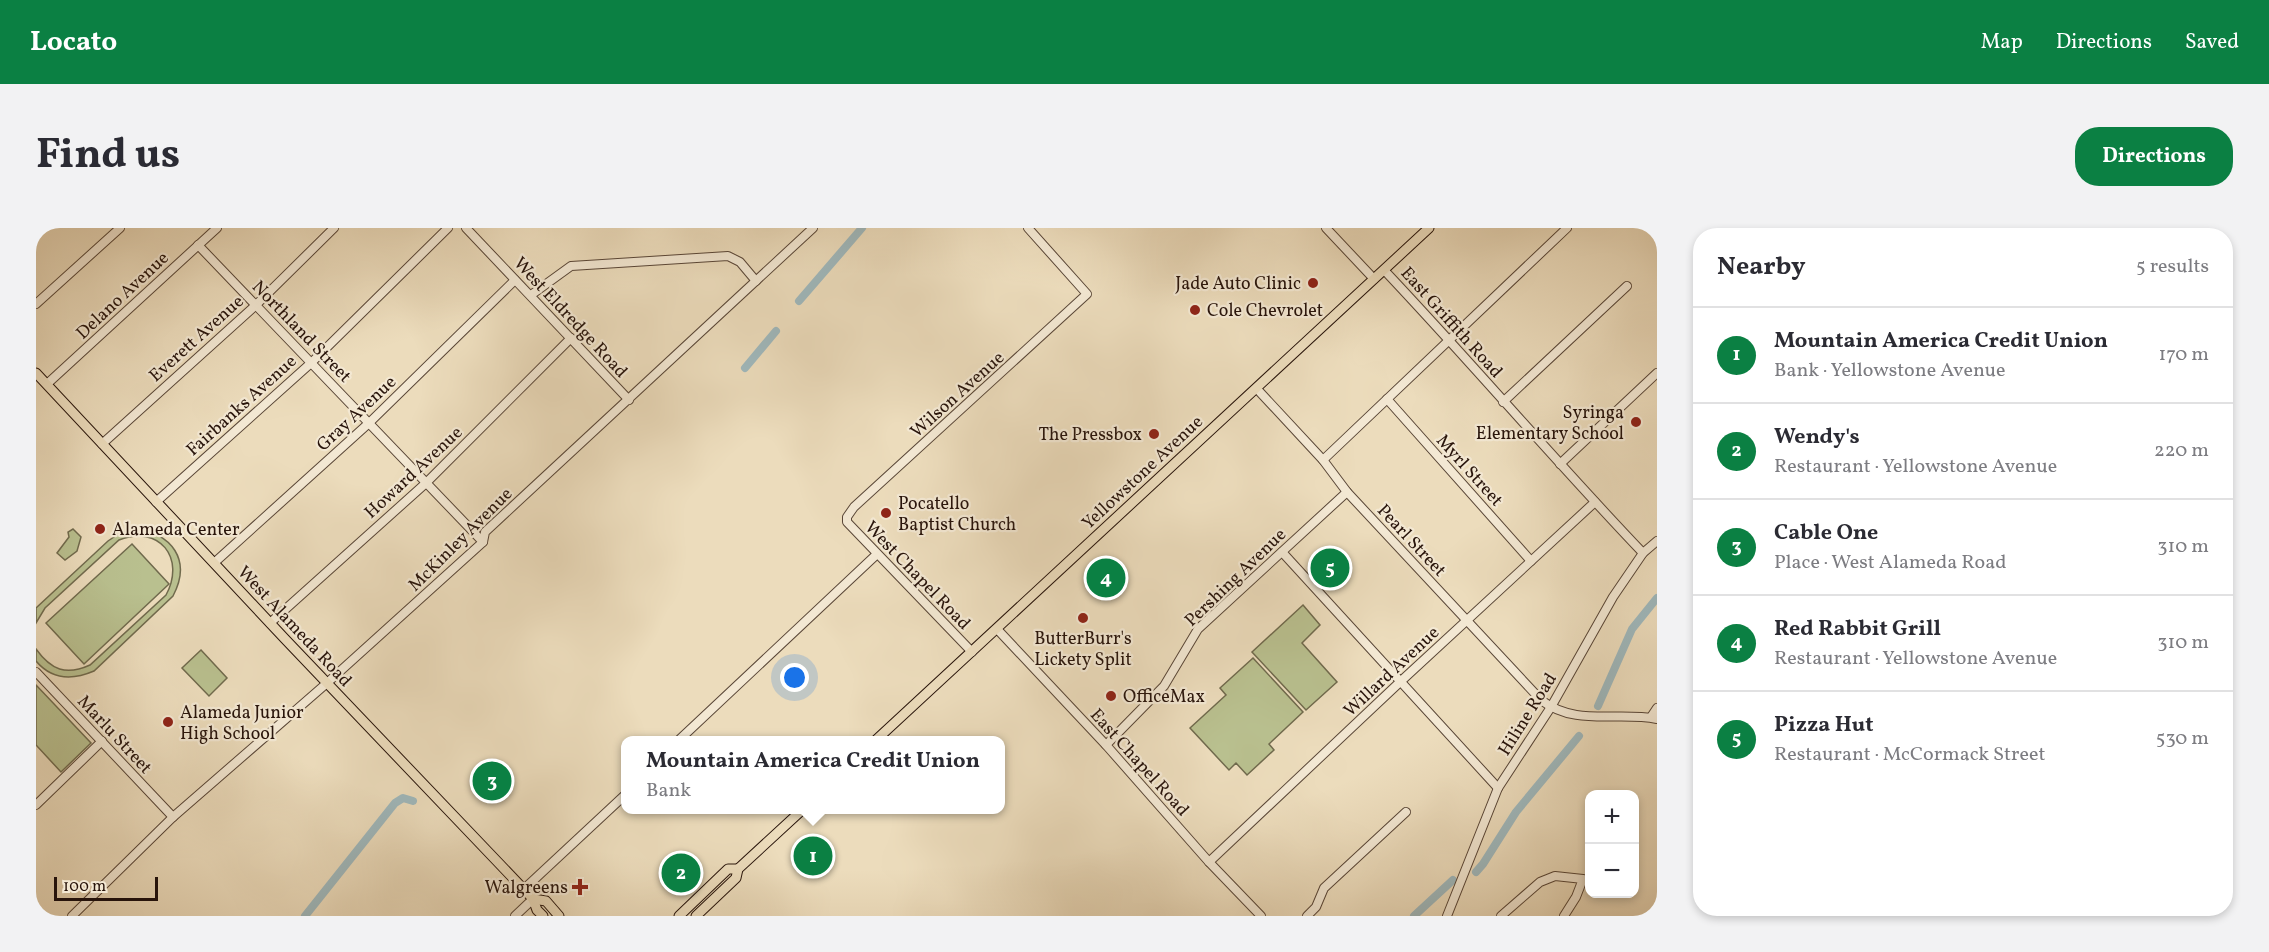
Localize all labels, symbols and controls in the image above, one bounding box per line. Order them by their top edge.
text: Locato [30,23,117,62]
text: Map [1981,28,2023,57]
text: Directions [2056,28,2152,57]
text: Saved [2185,28,2239,57]
text: Find us [36,127,180,186]
button: Directions [2075,127,2233,186]
street label: Delano Avenue [71,246,175,346]
text: Nearby [1717,249,1806,285]
street label: West Eldredge Road [507,252,633,384]
text: 5 results [2136,253,2209,281]
street label: East Griffith Road [1394,262,1508,384]
place label: Jade Auto Clinic [1175,272,1301,297]
street label: Northland Street [246,275,356,389]
marker: Jade Auto Clinic [1306,276,1320,290]
street label: Everett Avenue [144,290,250,388]
place label: Cole Chevrolet [1207,299,1323,324]
marker: Cole Chevrolet [1188,303,1202,317]
text: Mountain America Credit Union [1774,326,2108,357]
text: 1 [1732,341,1741,369]
text: 170 m [2159,341,2209,369]
street label: Wilson Avenue [905,346,1011,444]
street label: Fairbanks Avenue [181,350,303,462]
text: Bank · Yellowstone Avenue [1774,357,2006,385]
street label: Gray Avenue [312,371,402,458]
place label: Syringa Elementary School [1476,401,1624,447]
street label: Yellowstone Avenue [1077,410,1209,536]
marker: Syringa Elementary School [1629,415,1643,429]
street label: Howard Avenue [359,421,469,525]
text: Wendy's [1774,422,1860,453]
place label: The Pressbox [1039,423,1142,448]
marker: The Pressbox [1147,427,1161,441]
street label: Myrl Street [1430,429,1508,513]
text: 2 [1731,437,1742,465]
text: 220 m [2154,437,2209,465]
text: Restaurant · Yellowstone Avenue [1774,453,2057,481]
street label: McKinley Avenue [403,482,519,598]
place label: Pocatello Baptist Church [898,492,1017,538]
street label: Pearl Street [1371,499,1451,583]
marker: Pocatello Baptist Church [879,506,893,520]
street label: West Chapel Road [858,516,975,636]
place label: Alameda Center [112,518,240,543]
text: Cable One [1774,518,1878,549]
marker: Alameda Center [93,522,107,536]
street label: Pershing Avenue [1180,523,1292,633]
text: 3 [1731,533,1742,561]
text: 310 m [2157,533,2209,561]
pin: 5 [1310,546,1350,590]
text: Place · West Alameda Road [1774,549,2006,577]
pin: 4 [1086,556,1126,600]
street label: West Alameda Road [231,561,357,693]
marker: ButterBurr's Lickety Split [1076,611,1090,625]
text: Red Rabbit Grill [1774,614,1941,645]
street label: Willard Avenue [1339,621,1445,723]
place label: ButterBurr's Lickety Split [1034,627,1132,673]
text: 4 [1730,629,1743,657]
text: 310 m [2157,629,2209,657]
text: Restaurant · Yellowstone Avenue [1774,645,2057,673]
your location [780,663,809,692]
street label: Hiline Road [1493,669,1564,761]
place label: OfficeMax [1123,685,1205,710]
marker: OfficeMax [1104,689,1118,703]
street label: Marlu Street [71,690,157,780]
place label: Alameda Junior High School [180,701,304,747]
street label: East Chapel Road [1084,704,1194,822]
text: Pizza Hut [1774,710,1874,741]
marker: Alameda Junior High School [161,715,175,729]
text: 5 [1732,725,1741,753]
text: 530 m [2156,725,2209,753]
popup [621,736,1005,814]
text: Restaurant · McCormack Street [1774,741,2045,769]
text: Mountain America Credit Union [646,746,980,777]
pin: 3 [472,758,512,804]
text: Bank [646,777,691,805]
map controls [1585,790,1639,898]
button: + [1585,790,1639,844]
pin: 1 [794,834,832,878]
button: − [1585,844,1639,898]
pin: 2 [662,850,700,896]
scale bar [54,874,158,902]
text: 100 m [63,876,106,898]
place label: Walgreens [485,876,568,901]
marker: Walgreens [573,880,587,894]

